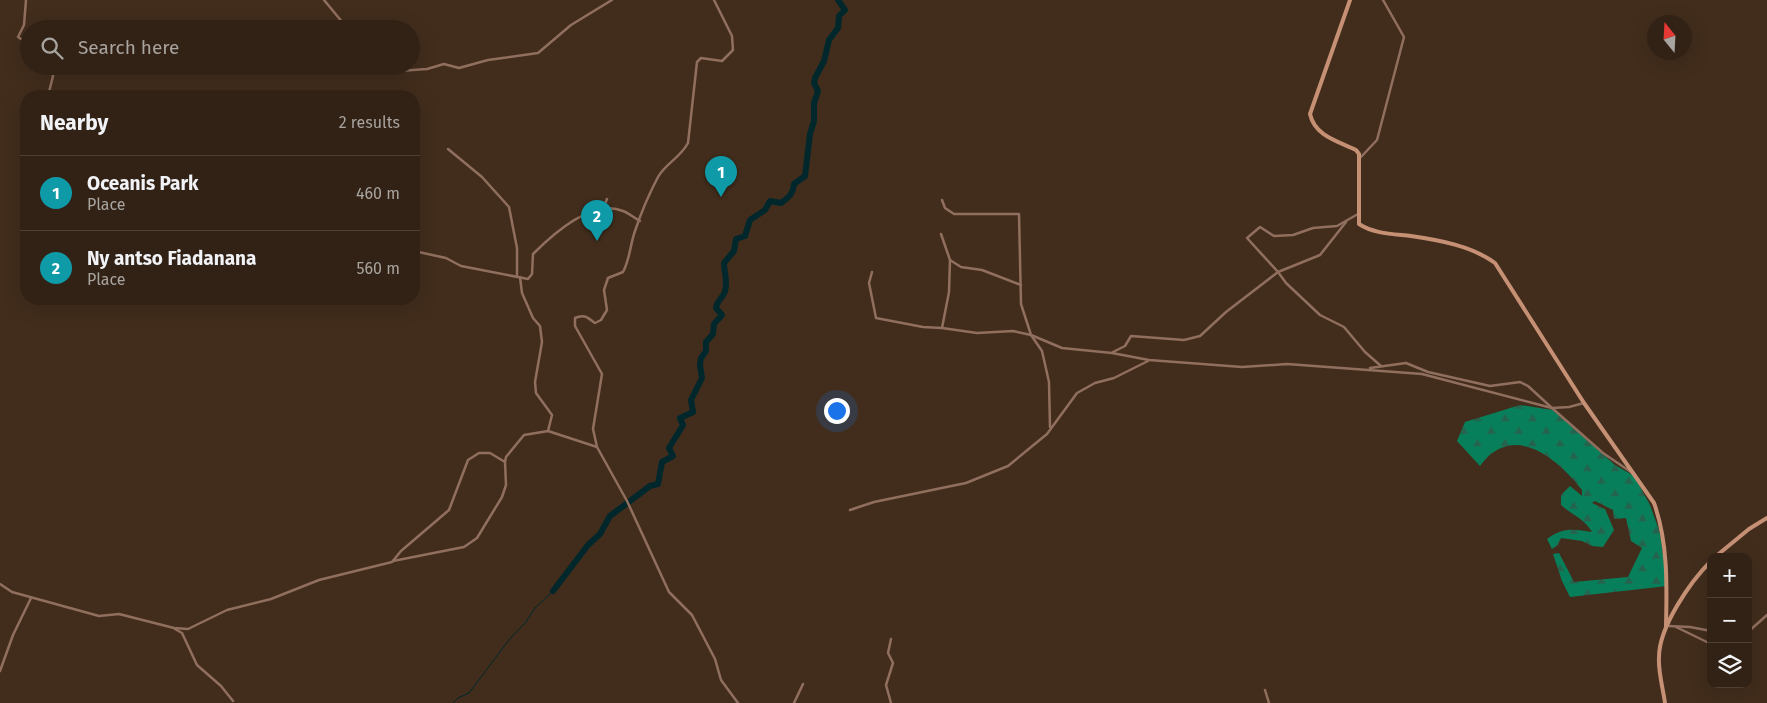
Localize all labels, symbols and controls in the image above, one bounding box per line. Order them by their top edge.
north arrow [1647,15,1692,60]
search box [20,20,420,75]
icon: search [38,34,66,62]
text: Search here [78,36,179,59]
text: Nearby [40,110,108,136]
text: 2 results [339,113,400,132]
pin: 1 [705,156,737,197]
text: Oceanis Park [87,172,199,195]
text: 1 [52,184,60,203]
text: 460 m [356,184,400,203]
text: Place [87,195,126,214]
pin: 2 [581,200,613,241]
text: Ny antso Fiadanana [87,247,256,270]
text: 2 [52,259,60,278]
text: 560 m [357,259,400,278]
text: Place [87,270,126,289]
your location [824,398,850,424]
map controls [1707,553,1752,688]
button: + [1707,553,1752,598]
button: − [1707,598,1752,643]
button: layers [1707,643,1752,688]

